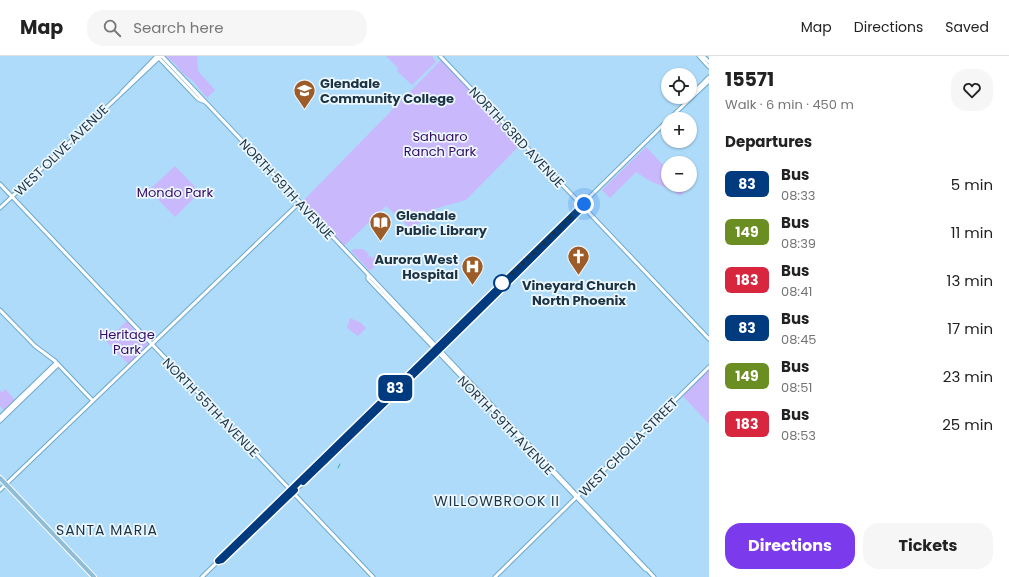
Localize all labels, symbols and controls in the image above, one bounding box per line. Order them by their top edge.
search box [87,10,367,46]
text: Map [20,14,63,41]
icon: search [101,17,123,39]
text: Search here [133,17,224,38]
text: Map [801,17,832,37]
text: Directions [854,17,923,37]
text: Saved [945,17,989,37]
text: 15571 [725,66,774,93]
map controls [661,68,697,192]
button: locate [661,68,697,104]
button: heart [951,69,993,111]
place label: Glendale Community College [320,74,454,108]
school or university icon: Glendale Community College [291,77,317,110]
street label: NORTH 63RD AVENUE [465,83,569,192]
text: Walk · 6 min · 450 m [725,95,854,114]
street label: WEST OLIVE AVENUE [10,100,113,200]
button: + [661,112,697,148]
park label: Sahuaro Ranch Park [404,127,477,161]
text: Departures [725,131,812,152]
street label: NORTH 59TH AVENUE [235,135,338,244]
button: − [661,156,697,192]
text: Bus [781,164,809,185]
text: 83 [738,174,756,194]
text: 5 min [951,174,993,195]
park label: Mondo Park [137,183,213,202]
text: 08:33 [781,186,815,205]
your location [574,194,594,214]
place label: Glendale Public Library [396,206,488,240]
library icon: Glendale Public Library [367,209,393,242]
text: Bus [781,212,809,233]
text: 149 [735,222,759,242]
text: 11 min [951,222,993,243]
text: 08:39 [781,234,816,253]
church icon: Vineyard Church North Phoenix [566,244,592,277]
place label: Aurora West Hospital [374,250,458,284]
hospital icon: Aurora West Hospital [460,253,486,286]
text: Bus [781,260,809,281]
text: 183 [736,270,758,290]
text: 13 min [947,270,993,291]
unlabelled marker [493,274,511,292]
place label: Vineyard Church North Phoenix [522,276,636,310]
text: 08:41 [781,282,812,301]
text: Bus [781,308,809,329]
text: 83 [738,318,756,338]
text: 17 min [947,318,993,339]
park label: Heritage Park [99,325,155,359]
text: 08:45 [781,330,816,349]
street label: NORTH 55TH AVENUE [158,353,263,461]
text: Bus [781,356,809,377]
text: 149 [735,366,759,386]
text: 23 min [943,366,993,387]
street label: NORTH 59TH AVENUE [453,371,558,479]
line badge: 83 [377,375,413,401]
text: 83 [386,378,404,398]
text: 08:51 [781,378,812,397]
street label: WEST CHOLLA STREET [575,394,682,501]
text: Bus [781,404,809,425]
text: 183 [736,414,758,434]
text: 25 min [942,414,993,435]
text: 08:53 [781,426,816,445]
district label: WILLOWBROOK II [434,491,560,511]
district label: SANTA MARIA [56,520,158,540]
button: Directions [725,523,855,569]
button: Tickets [863,523,993,569]

